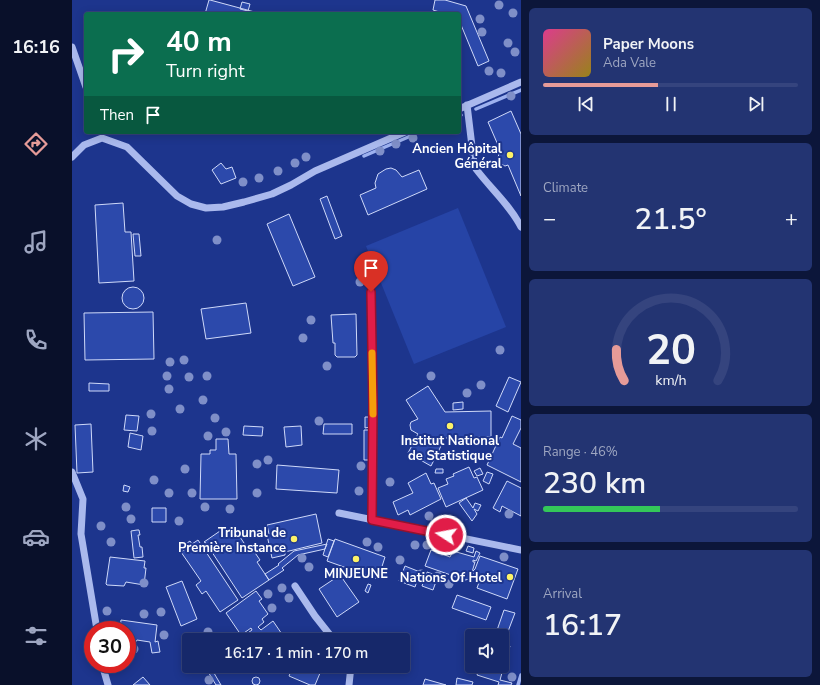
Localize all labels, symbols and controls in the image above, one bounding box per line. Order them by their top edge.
text: 40 m [166,23,232,61]
icon: right [100,28,152,80]
text: Paper Moons [603,34,694,54]
text: 16:16 [12,35,60,59]
text: Ada Vale [603,54,656,72]
text: Turn right [166,59,245,83]
icon: previous [575,93,597,115]
icon: pause [660,93,682,115]
icon: next [745,93,767,115]
icon: arrive [142,104,164,126]
text: Then [100,105,134,125]
icon: directions [22,130,50,158]
place label: Ancien Hôpital Général [412,140,503,173]
marker: Ancien Hôpital Général [505,150,515,160]
text: Climate [543,179,588,197]
text: 21.5° [634,199,707,240]
text: − [543,204,556,234]
text: + [785,204,798,234]
icon: music [22,228,50,256]
pin [354,251,388,292]
icon: arrive [360,257,382,279]
text: 20 [646,321,695,378]
icon: phone [22,326,50,354]
text: km/h [655,370,686,389]
marker: Institut National de Statistique [445,421,455,431]
icon: climate [22,425,50,453]
place label: Institut National de Statistique [401,432,500,465]
text: Range · 46% [543,443,618,461]
text: 230 km [543,463,646,504]
position arrow [425,514,467,556]
icon: car [22,523,50,551]
place label: Tribunal de Première Instance [178,524,286,557]
marker: Tribunal de Première Instance [289,534,299,544]
marker: MINJEUNE [351,554,361,564]
place label: MINJEUNE [324,565,388,583]
place label: Nations Of Hotel [400,569,503,587]
marker: Nations Of Hotel [505,572,515,582]
text: Arrival [543,585,582,603]
text: 16:17 [543,605,622,646]
speed limit sign: 30 [84,621,136,673]
icon: filters [22,622,50,650]
map controls [465,629,509,673]
button: sound [465,629,509,673]
text: 16:17 · 1 min · 170 m [224,643,368,663]

